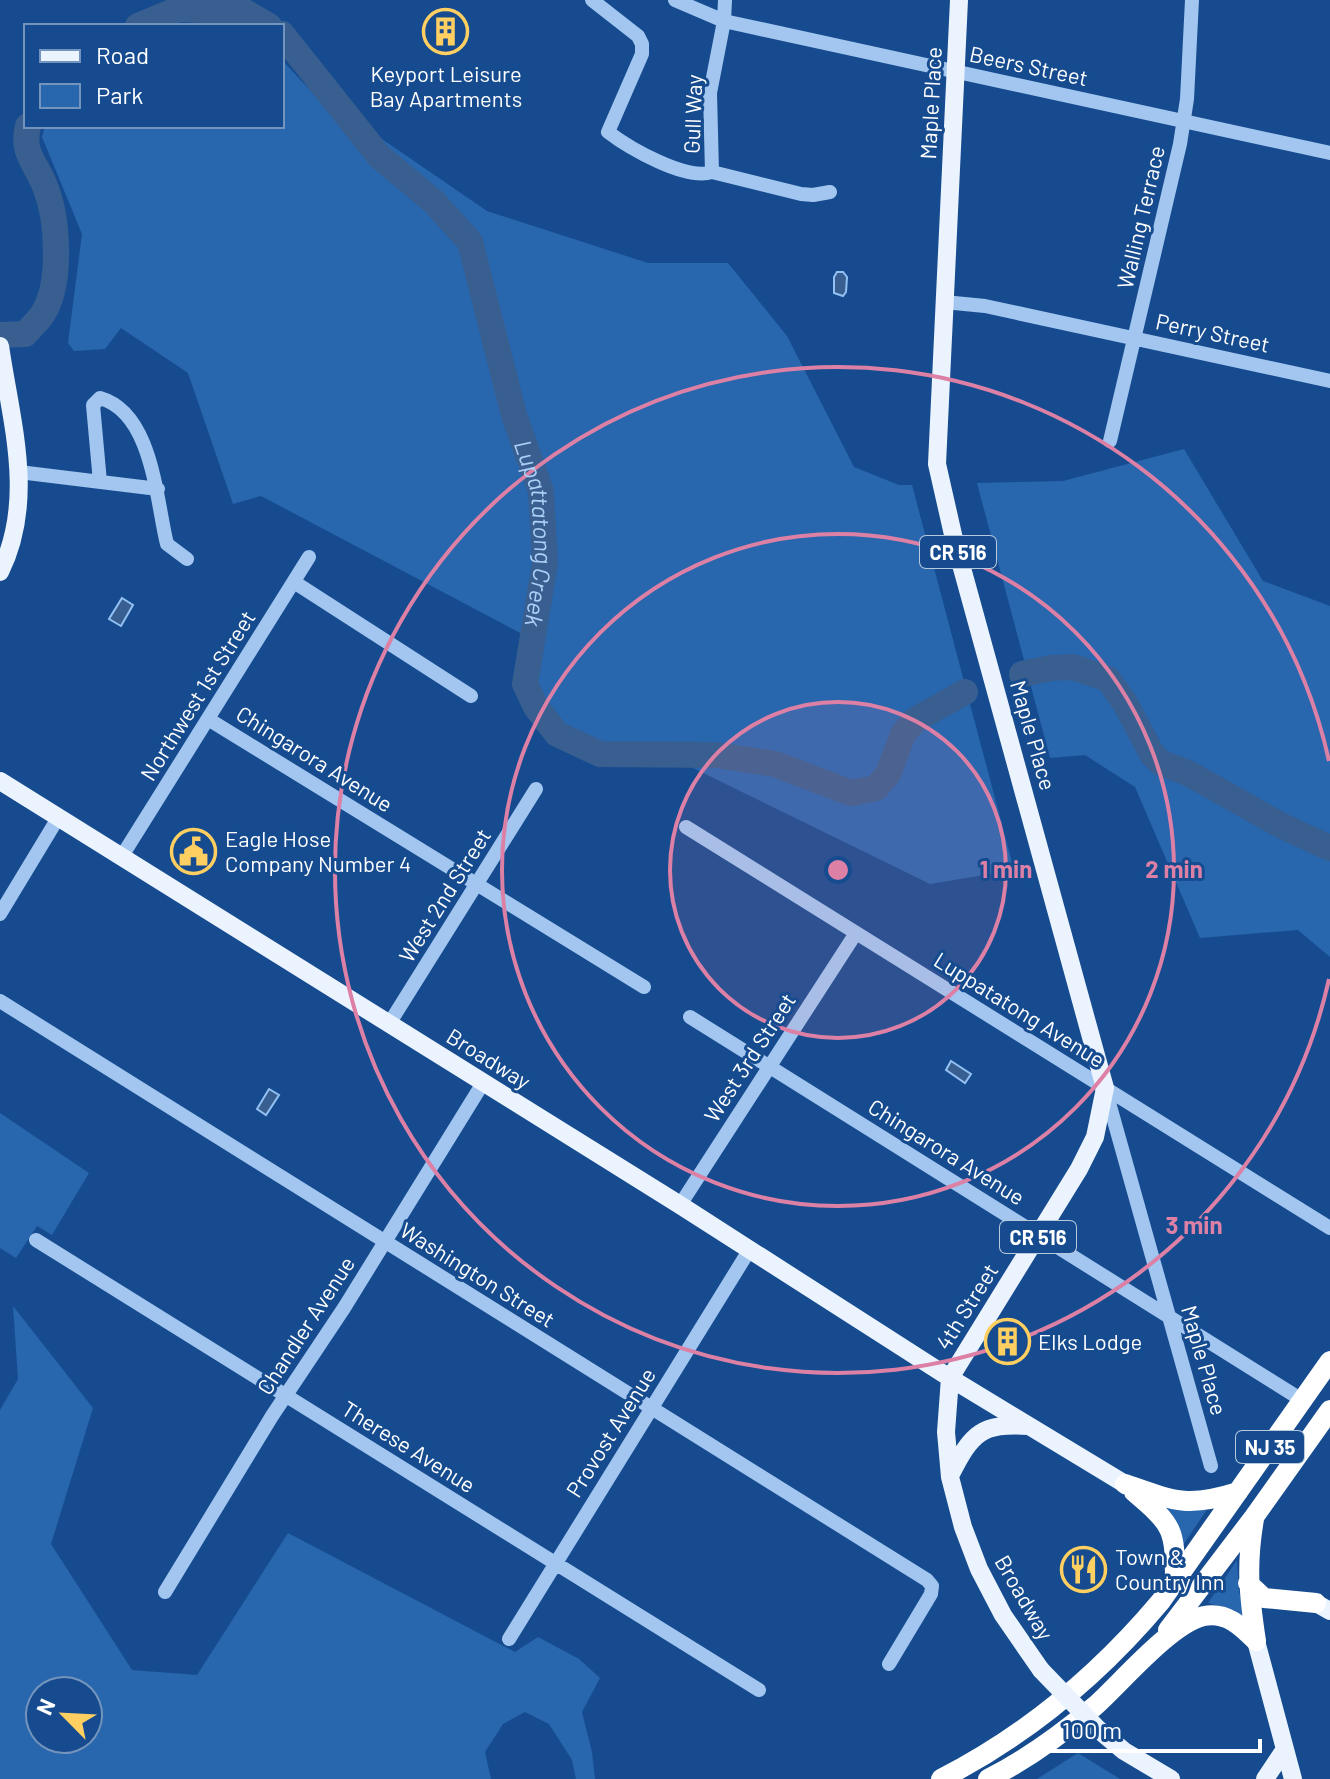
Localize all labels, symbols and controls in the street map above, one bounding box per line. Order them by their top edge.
building icon: Keyport Leisure Bay Apartments [422,8,470,56]
legend [24,24,284,128]
text: Road [96,40,149,69]
street label: Beers Street [967,40,1091,90]
street label: Maple Place [914,46,946,160]
place label: Keyport Leisure Bay Apartments [370,60,522,111]
street label: Gull Way [678,74,706,154]
text: Park [96,80,143,109]
street label: Walling Terrace [1111,143,1169,291]
street label: Perry Street [1154,307,1272,357]
water label: Lupattatong Creek [509,436,560,629]
road number: CR 516 [920,536,996,568]
street label: Northwest 1st Street [134,605,260,785]
street label: Maple Place [1006,677,1062,793]
street label: Chingarora Avenue [232,700,398,816]
street label: West 2nd Street [393,823,495,967]
place label: Eagle Hose Company Number 4 [225,825,411,876]
public building icon: Eagle Hose Company Number 4 [170,827,218,875]
text: 1 min [980,854,1032,883]
text: 2 min [1145,854,1203,883]
centre of rings [824,856,852,884]
street label: Luppatatong Avenue [930,946,1110,1072]
street label: West 3rd Street [698,988,800,1126]
street label: Broadway [442,1022,536,1094]
street label: Chingarora Avenue [864,1093,1030,1209]
text: 3 min [1165,1210,1223,1239]
street label: Washington Street [396,1216,560,1332]
road number: CR 516 [1000,1221,1076,1253]
street label: Chandler Avenue [251,1251,359,1399]
street label: 4th Street [929,1258,1003,1354]
street label: Maple Place [1177,1302,1233,1418]
building icon: Elks Lodge [983,1317,1031,1365]
place label: Elks Lodge [1038,1328,1142,1354]
street label: Provost Avenue [560,1363,660,1501]
street label: Therese Avenue [338,1395,480,1497]
road number: NJ 35 [1236,1431,1304,1463]
place label: Town & Country Inn [1115,1543,1225,1594]
restaurant icon: Town & Country Inn [1060,1545,1108,1593]
street label: Broadway [990,1550,1060,1644]
north arrow [24,1675,104,1755]
text: N [30,1694,60,1718]
scale bar [1050,1703,1260,1753]
text: 100 m [1062,1715,1122,1744]

